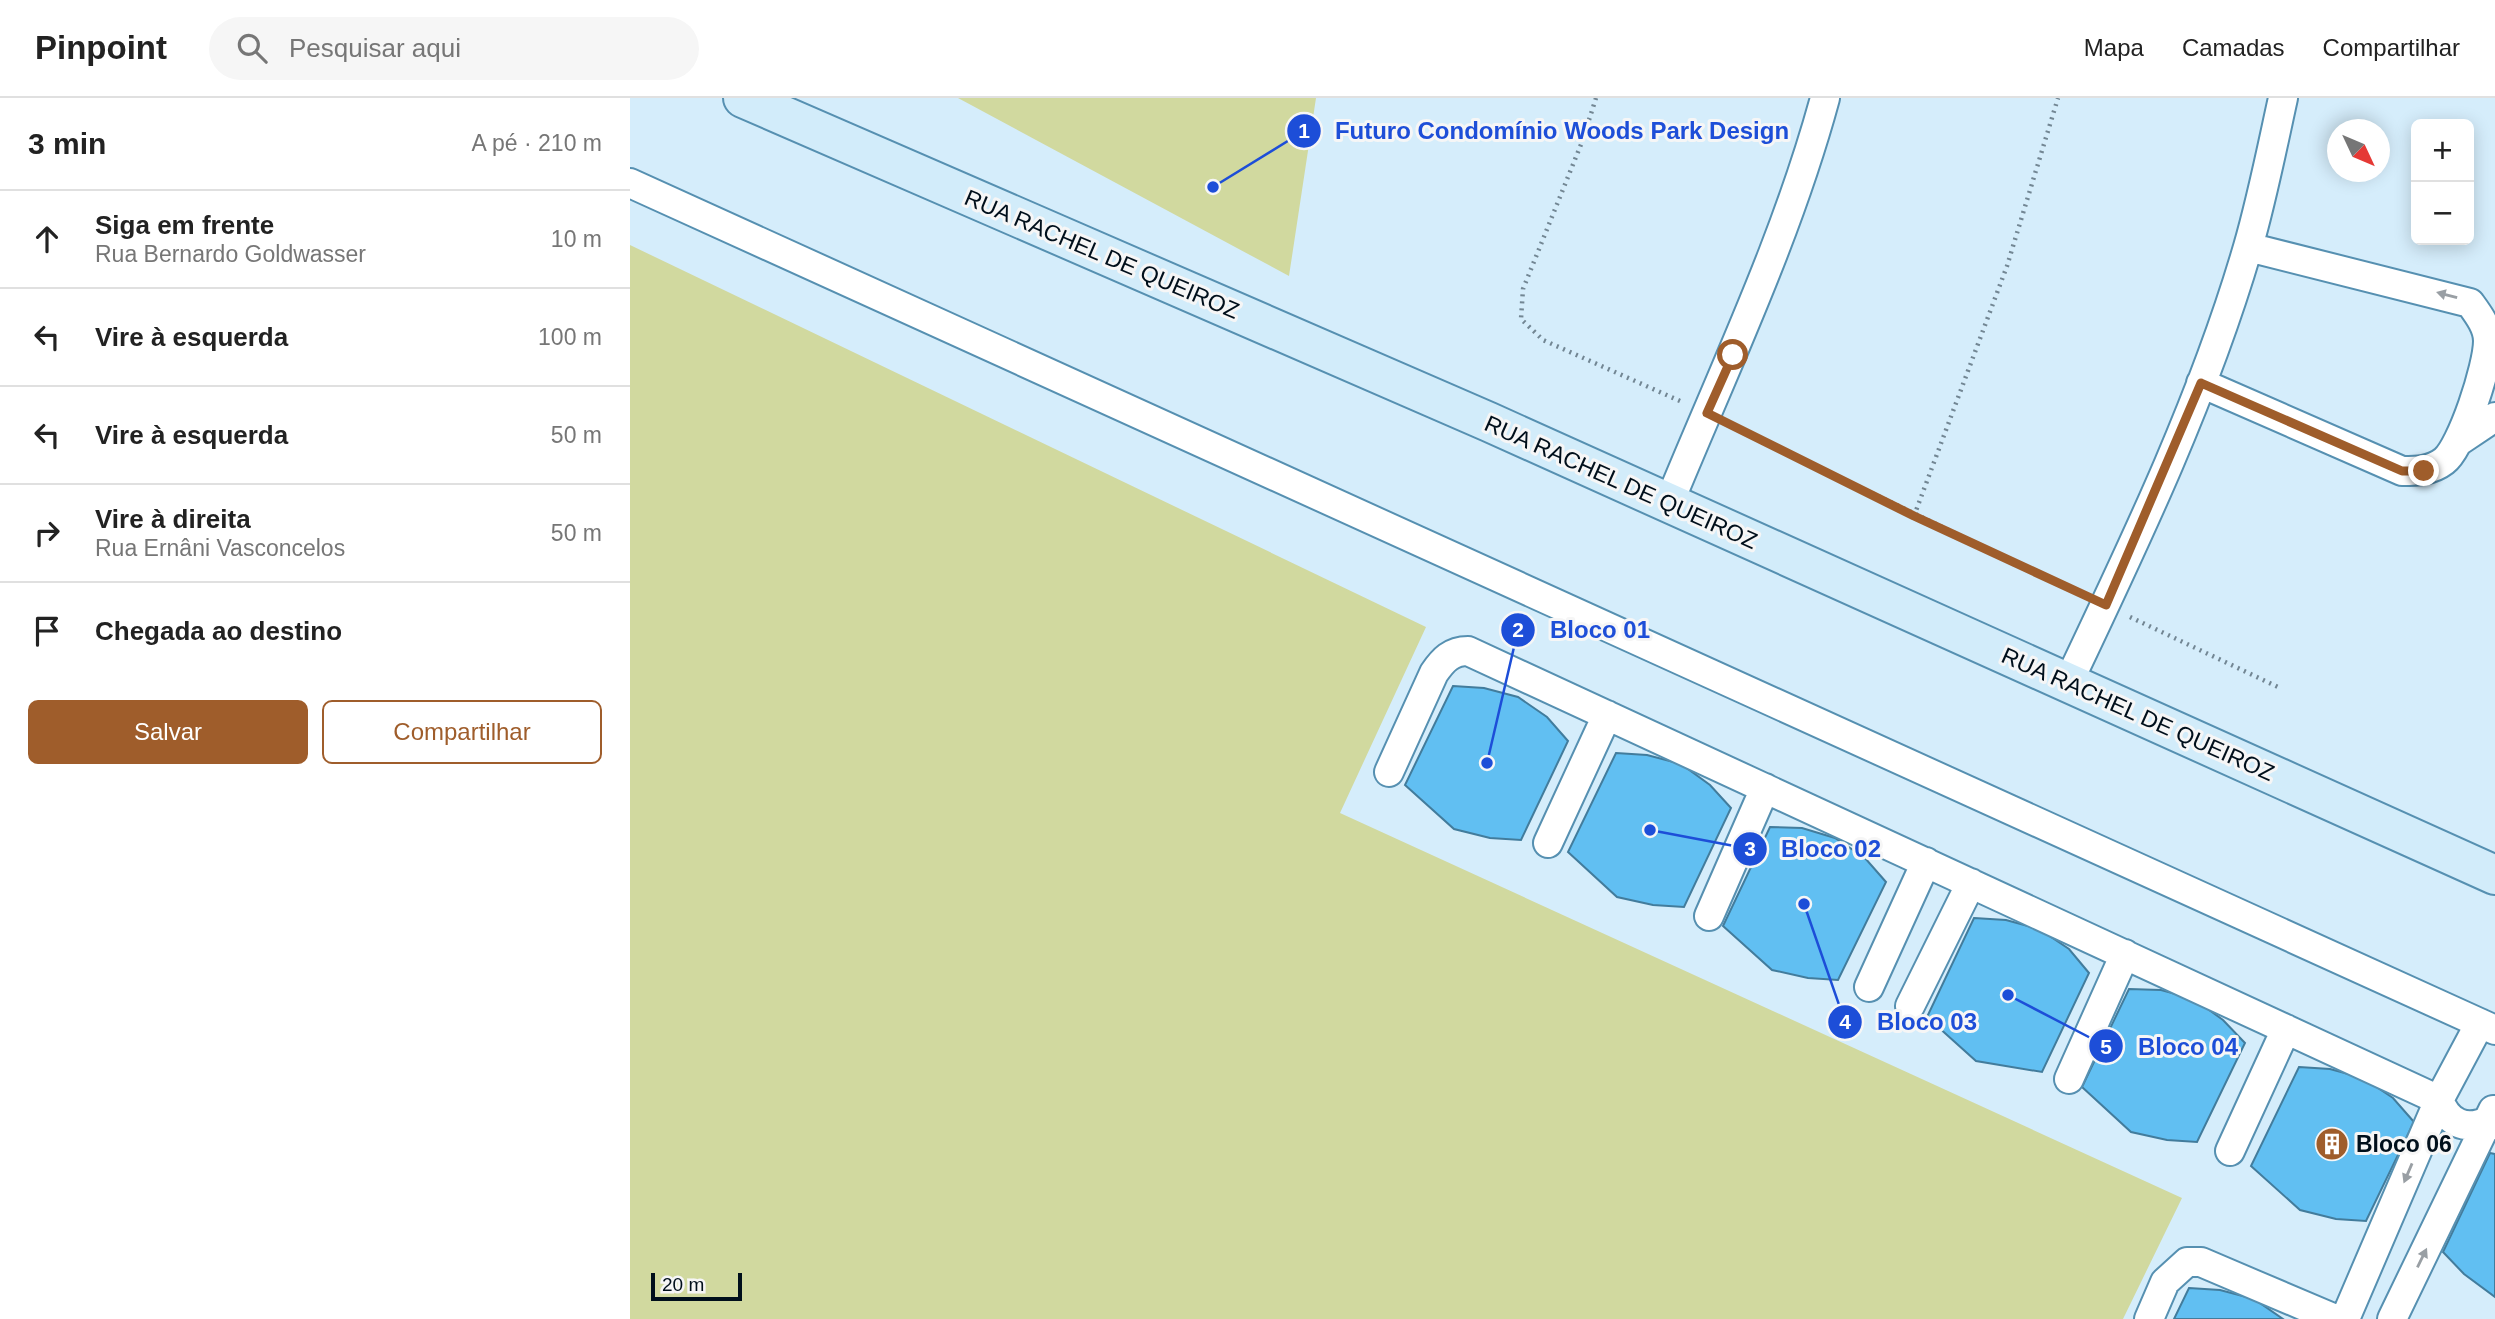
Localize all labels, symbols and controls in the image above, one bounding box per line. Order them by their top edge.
search box [209,17,699,80]
text: Pinpoint [35,29,167,66]
icon: search [233,29,271,67]
text: Pesquisar aqui [289,33,461,63]
text: Mapa [2084,34,2144,61]
text: Camadas [2182,34,2285,61]
text: Compartilhar [2323,34,2460,61]
callout: Futuro Condomínio Woods Park Design [1286,108,1803,153]
text: Futuro Condomínio Woods Park Design [1335,117,1789,144]
text: 1 [1298,119,1310,142]
north arrow [2327,119,2390,182]
map controls [2411,119,2474,245]
button: + [2411,119,2474,182]
text: 3 min [28,127,106,160]
text: A pé · 210 m [472,130,602,156]
button: − [2411,182,2474,245]
street label: RUA RACHEL DE QUEIROZ [961,184,1243,324]
text: Siga em frente [95,210,274,240]
icon: ahead [28,220,66,258]
text: 10 m [551,226,602,252]
text: Rua Bernardo Goldwasser [95,241,366,267]
one-way arrow [2436,289,2458,300]
icon: left [28,318,66,356]
text: Vire à esquerda [95,322,288,352]
text: 100 m [538,324,602,350]
route start [1717,339,1748,370]
street label: RUA RACHEL DE QUEIROZ [1481,410,1761,554]
icon: left [28,416,66,454]
text: Vire à esquerda [95,420,288,450]
text: 50 m [551,422,602,448]
route end [2408,455,2439,486]
text: Vire à direita [95,504,251,534]
icon: right [28,514,66,552]
text: 50 m [551,520,602,546]
text: Rua Ernâni Vasconcelos [95,535,345,561]
callout: Bloco 01 [1501,607,1664,652]
icon: arrive [28,612,66,650]
text: Chegada ao destino [95,616,342,646]
text: Bloco 01 [1550,616,1650,643]
text: 2 [1512,618,1524,641]
street label: RUA RACHEL DE QUEIROZ [1998,642,2278,786]
button: Salvar [28,700,308,764]
button: Compartilhar [322,700,602,764]
callout: Bloco 02 [1732,826,1895,871]
text: Bloco 02 [1781,835,1881,862]
text: 3 [1744,837,1756,860]
callout: Bloco 03 [1828,999,1991,1044]
text: Bloco 03 [1877,1008,1977,1035]
text: 4 [1839,1010,1851,1033]
callout: Bloco 04 [2089,1024,2252,1069]
text: Bloco 04 [2138,1033,2239,1060]
text: 5 [2100,1035,2112,1058]
building icon: Bloco 06 [2313,1125,2351,1163]
place label: Bloco 06 [2356,1131,2452,1157]
one-way arrow [2402,1163,2414,1183]
one-way arrow [2416,1247,2427,1268]
scale bar [651,1270,742,1302]
text: 20 m [662,1274,704,1295]

